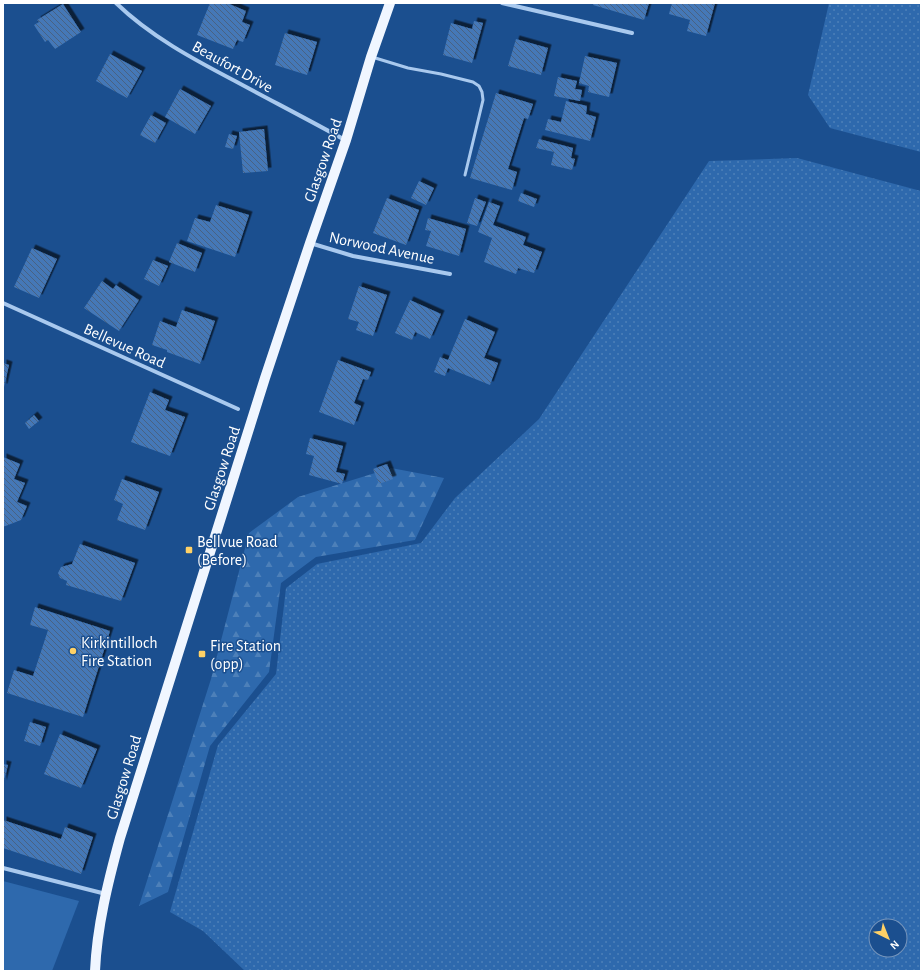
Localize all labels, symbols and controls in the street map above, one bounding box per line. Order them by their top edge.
street label: Beaufort Drive [189,38,276,96]
street label: Glasgow Road [301,116,345,204]
street label: Norwood Avenue [328,229,436,267]
street label: Bellevue Road [81,321,168,371]
street label: Glasgow Road [201,424,243,512]
place label: Bellvue Road (Before) [197,534,277,568]
marker: Bellvue Road (Before) [184,545,194,555]
place label: Kirkintilloch Fire Station [81,635,157,669]
place label: Fire Station (opp) [210,638,281,672]
marker: Kirkintilloch Fire Station [68,646,78,656]
marker: Fire Station (opp) [197,649,207,659]
street label: Glasgow Road [104,733,144,821]
north arrow [868,918,908,958]
text: N [888,938,901,952]

